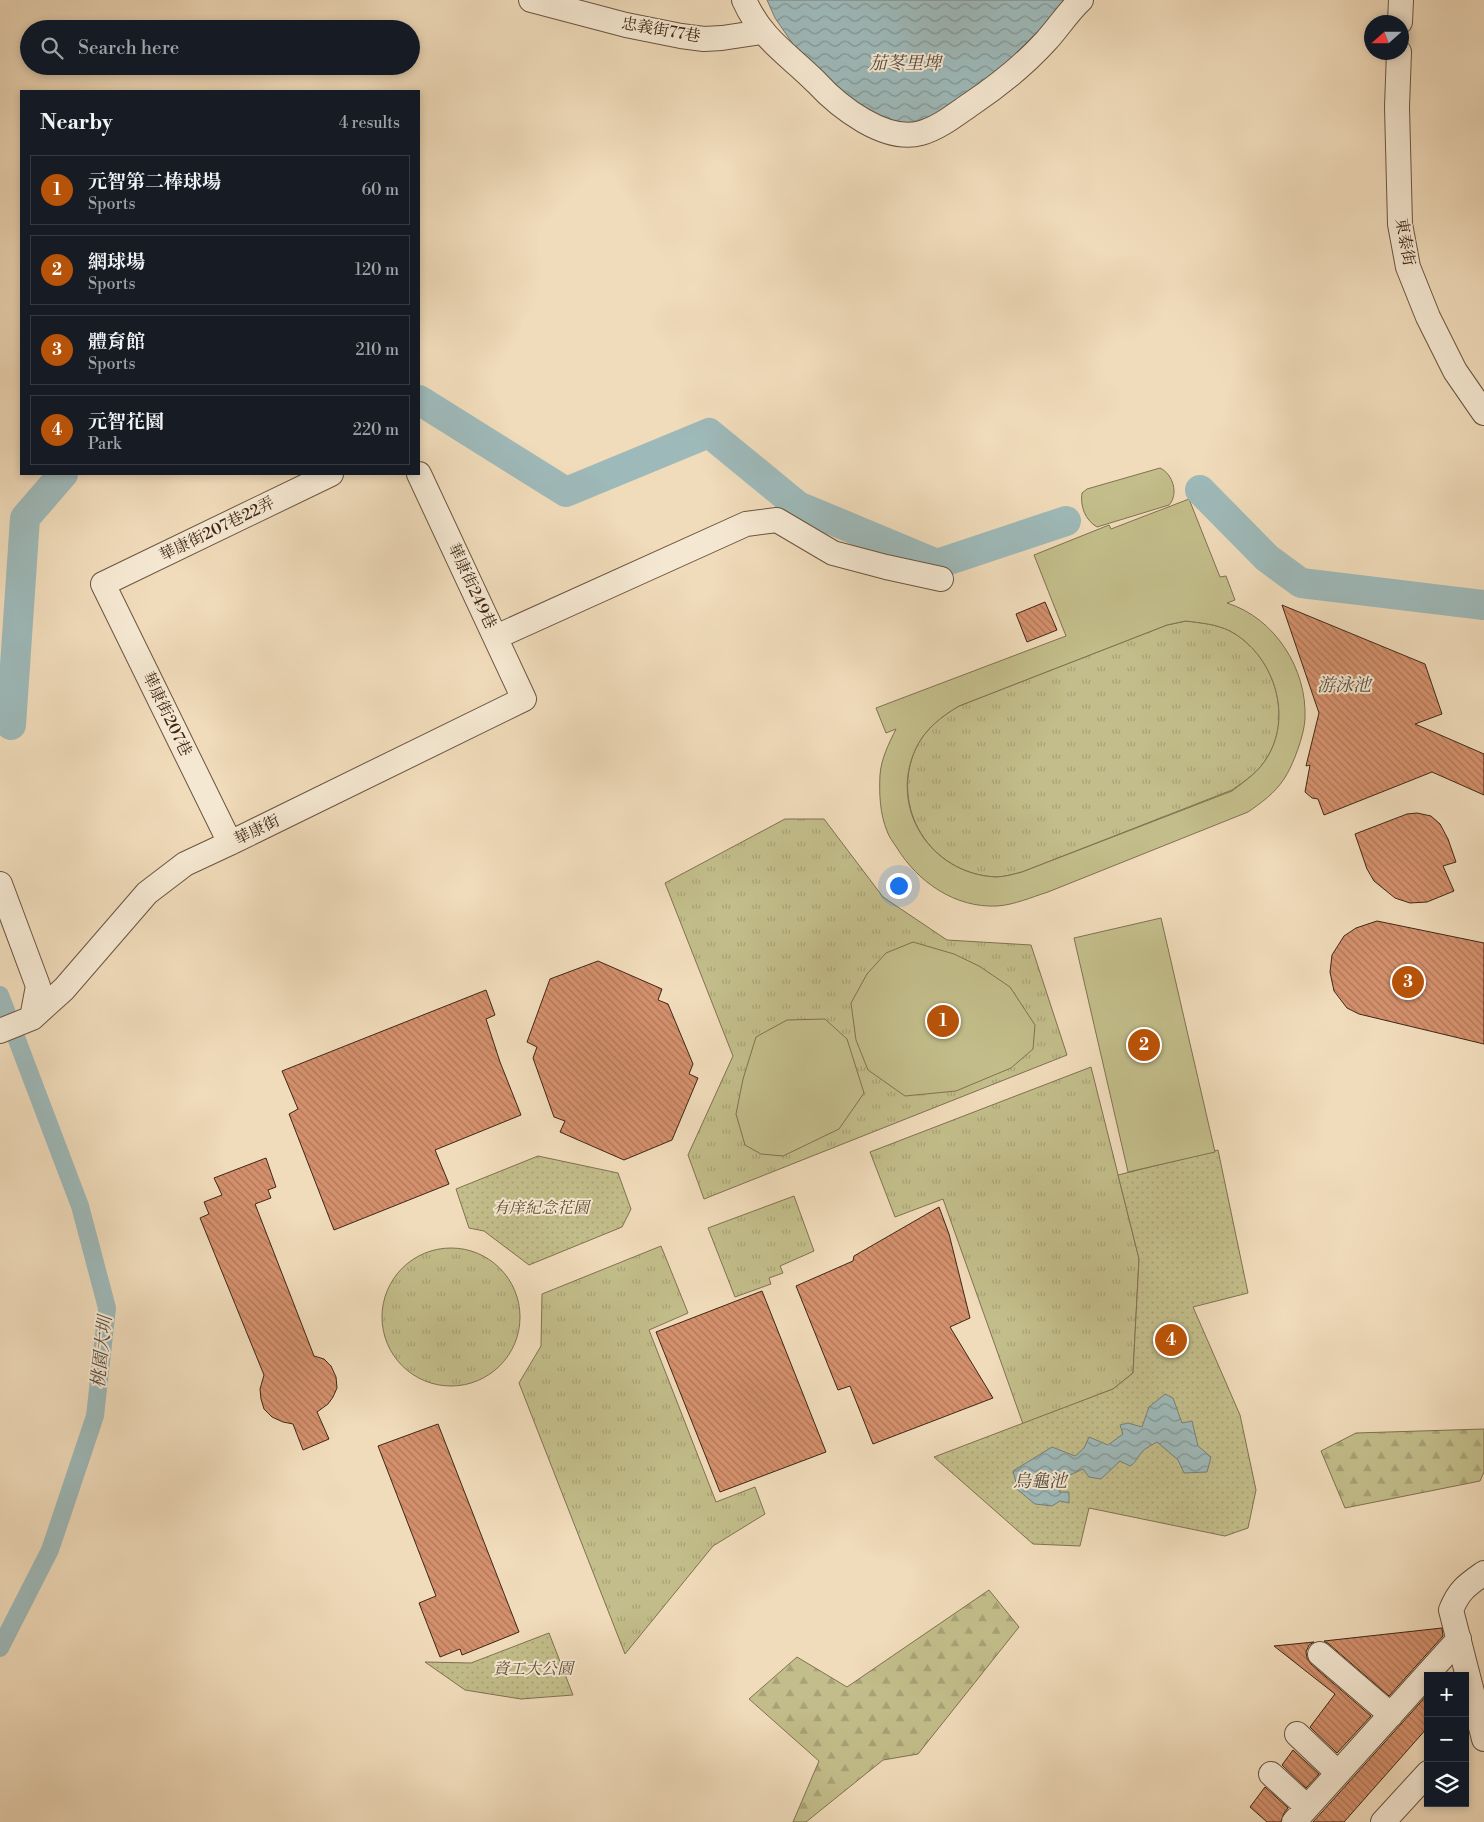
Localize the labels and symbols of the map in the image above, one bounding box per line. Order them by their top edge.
street label: 忠義街77巷 [620,13,702,47]
north arrow [1364,15,1409,60]
water label: 茄苳里埤 [869,52,943,75]
street label: 東泰街 [1391,217,1419,267]
street label: 華康街207巷22弄 [156,492,278,566]
street label: 華康街249巷 [443,540,501,632]
street label: 華康街207巷 [138,668,196,760]
water label: 游泳池 [1317,674,1373,697]
street label: 華康街 [231,810,283,850]
your location [886,873,912,899]
pin: 3 [1392,963,1424,1001]
pin: 1 [927,1002,959,1040]
pin: 2 [1128,1026,1160,1064]
park label: 有庠紀念花園 [493,1198,592,1218]
water label: 桃園大圳 [87,1312,118,1389]
pin: 4 [1155,1321,1187,1359]
water label: 烏龜池 [1013,1470,1069,1493]
park label: 資工大公園 [493,1659,576,1679]

